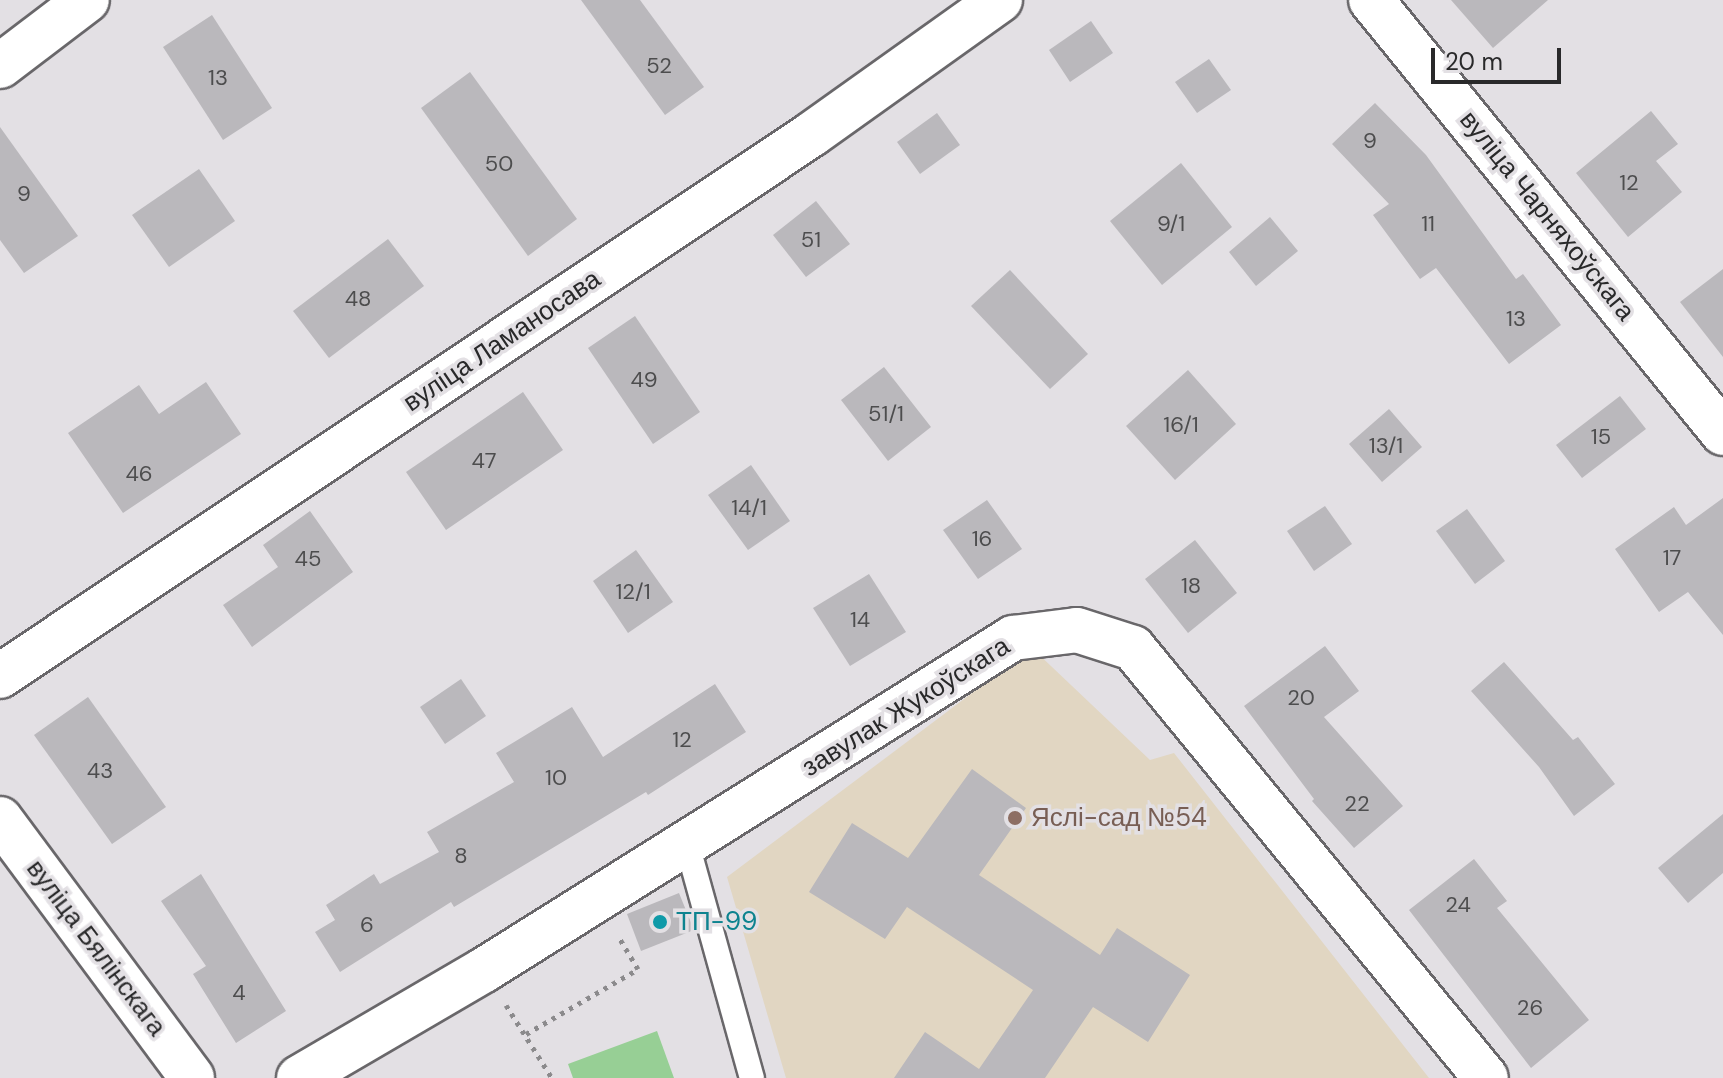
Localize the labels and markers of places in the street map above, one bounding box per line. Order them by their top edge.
place label: Яслі-сад №54 [1031,802,1207,834]
marker: Яслі-сад №54 [1006,809,1024,827]
place label: ТП-99 [676,906,757,938]
marker: ТП-99 [651,913,669,931]

